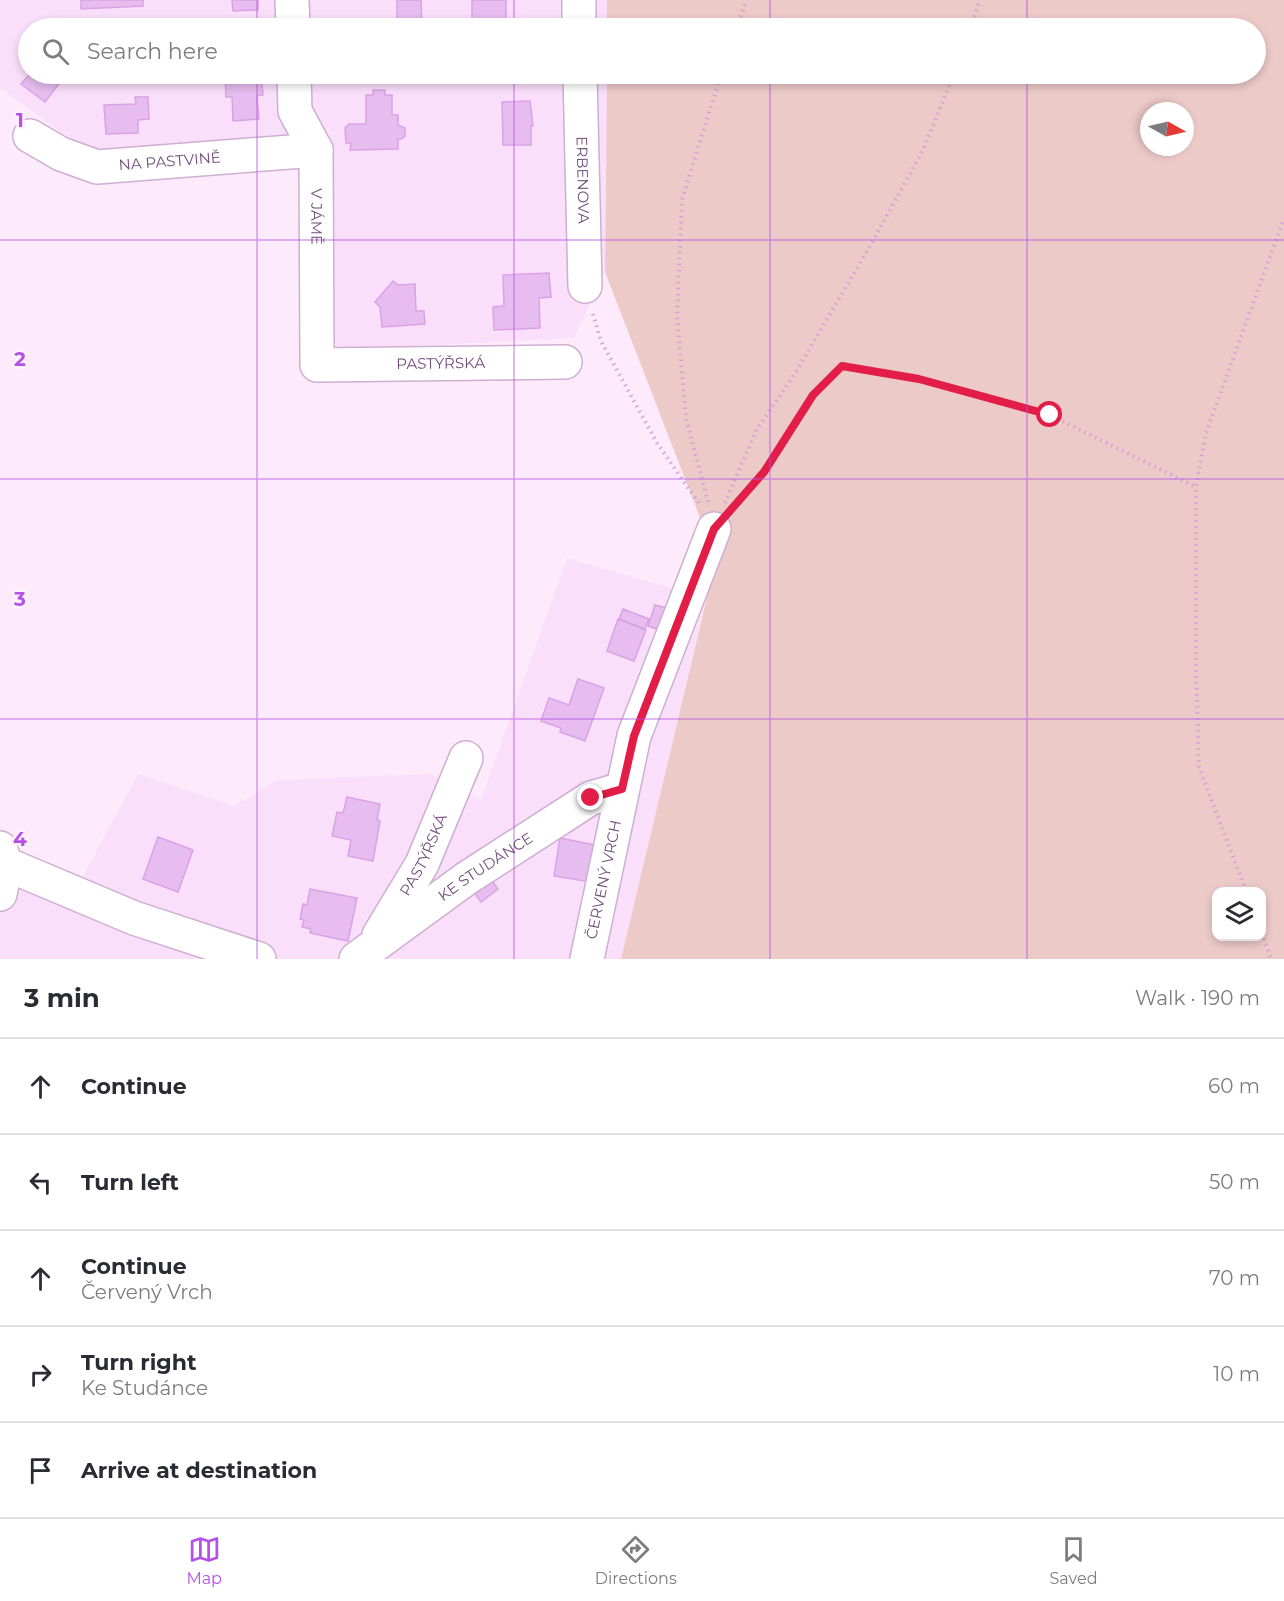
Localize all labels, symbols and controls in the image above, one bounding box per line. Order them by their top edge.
search box [18,18,1266,84]
icon: search [39,35,72,68]
text: Search here [87,38,218,65]
north arrow [1140,102,1194,156]
text: 1 [16,108,24,132]
street label: ERBENOVA [572,136,594,224]
street label: NA PASTVINĚ [118,147,221,174]
street label: V JÁMĚ [307,188,326,245]
text: 2 [14,347,26,371]
street label: PASTÝŘSKÁ [396,353,485,373]
route start [1036,401,1062,427]
text: 3 [13,587,26,611]
route end [577,784,603,810]
street label: PASTÝŘSKÁ [395,811,451,899]
street label: ČERVENÝ VRCH [581,818,625,941]
text: 4 [13,827,27,851]
street label: KE STUDÁNCE [434,828,536,905]
map controls [1212,887,1266,941]
button: layers [1212,887,1266,941]
text: 3 min [24,982,100,1014]
text: Walk · 190 m [1135,986,1260,1010]
icon: ahead [24,1070,57,1103]
text: Continue [81,1073,187,1100]
text: 60 m [1208,1074,1260,1098]
icon: left [24,1166,57,1199]
text: Turn left [81,1169,179,1196]
text: 50 m [1209,1170,1260,1194]
text: Continue [81,1253,187,1280]
icon: ahead [24,1262,57,1295]
text: 70 m [1209,1266,1260,1290]
text: Červený Vrch [81,1280,213,1304]
text: Turn right [81,1349,196,1376]
icon: right [24,1358,57,1391]
text: 10 m [1213,1362,1260,1386]
text: Ke Studánce [81,1376,208,1400]
icon: arrive [24,1454,57,1487]
text: Arrive at destination [81,1457,317,1484]
tab: Map [186,1533,222,1588]
tab: Directions [595,1533,677,1588]
tab: Saved [1050,1533,1098,1588]

